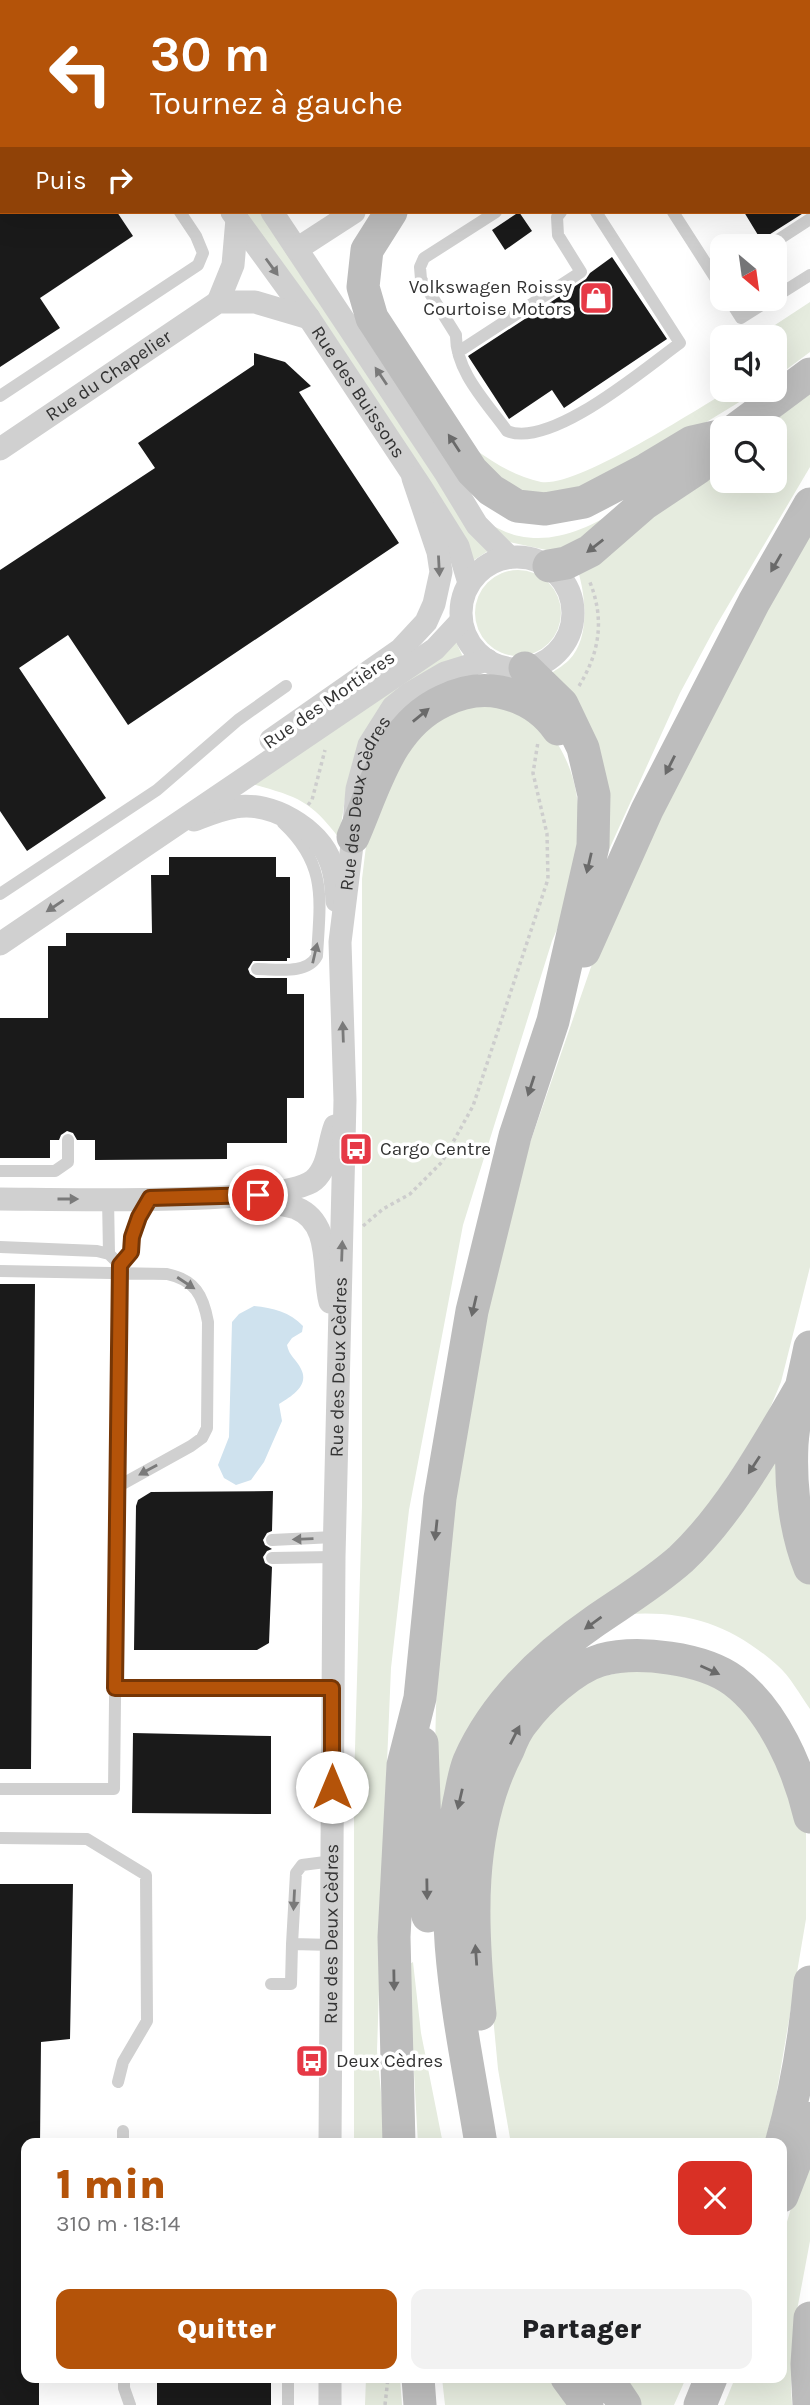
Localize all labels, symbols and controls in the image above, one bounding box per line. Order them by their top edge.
text: 30 m [150,26,270,83]
icon: left [35,28,126,119]
text: Tournez à gauche [150,85,403,122]
icon: right [101,161,139,199]
text: Puis [35,165,87,196]
north arrow [710,234,788,312]
map controls [710,234,787,493]
one-way arrow [265,258,279,276]
place label: Volkswagen Roissy Courtoise Motors [409,276,572,320]
shop icon: Volkswagen Roissy Courtoise Motors [577,279,615,317]
street label: Rue des Buissons [306,322,410,462]
button: sound [710,325,787,402]
street label: Rue du Chapelier [42,326,176,426]
one-way arrow [375,366,388,386]
button: search [710,416,787,493]
one-way arrow [448,433,461,453]
one-way arrow [586,538,604,553]
one-way arrow [770,554,782,573]
one-way arrow [434,556,445,578]
street label: Rue des Mortières [259,646,399,754]
one-way arrow [411,707,429,722]
street label: Rue des Deux Cèdres [335,712,396,892]
one-way arrow [665,755,676,775]
one-way arrow [583,852,594,874]
one-way arrow [46,899,65,912]
one-way arrow [310,941,321,963]
one-way arrow [337,1021,349,1043]
one-way arrow [525,1075,536,1096]
bus stop icon: Cargo Centre [337,1130,375,1168]
place label: Cargo Centre [380,1138,491,1160]
pin [228,1165,288,1225]
icon: arrive [239,1176,277,1214]
one-way arrow [57,1193,79,1205]
one-way arrow [337,1239,348,1261]
one-way arrow [176,1276,196,1289]
street label: Rue des Deux Cèdres [325,1277,352,1457]
one-way arrow [468,1295,479,1317]
one-way arrow [747,1455,760,1474]
one-way arrow [138,1464,158,1476]
one-way arrow [431,1519,442,1541]
one-way arrow [292,1533,314,1544]
one-way arrow [584,1615,602,1629]
one-way arrow [700,1664,720,1676]
one-way arrow [510,1725,521,1745]
position arrow [295,1750,369,1824]
one-way arrow [454,1788,465,1810]
street label: Rue des Deux Cèdres [320,1844,343,2024]
one-way arrow [422,1878,433,1900]
one-way arrow [289,1889,300,1911]
one-way arrow [470,1944,481,1966]
one-way arrow [388,1969,400,1991]
bus stop icon: Deux Cèdres [293,2042,331,2080]
place label: Deux Cèdres [336,2050,443,2072]
text: 1 min [56,2159,166,2209]
button: close [678,2161,752,2235]
text: 310 m · 18:14 [56,2210,180,2237]
button: Quitter [56,2289,397,2369]
button: Partager [411,2289,752,2369]

